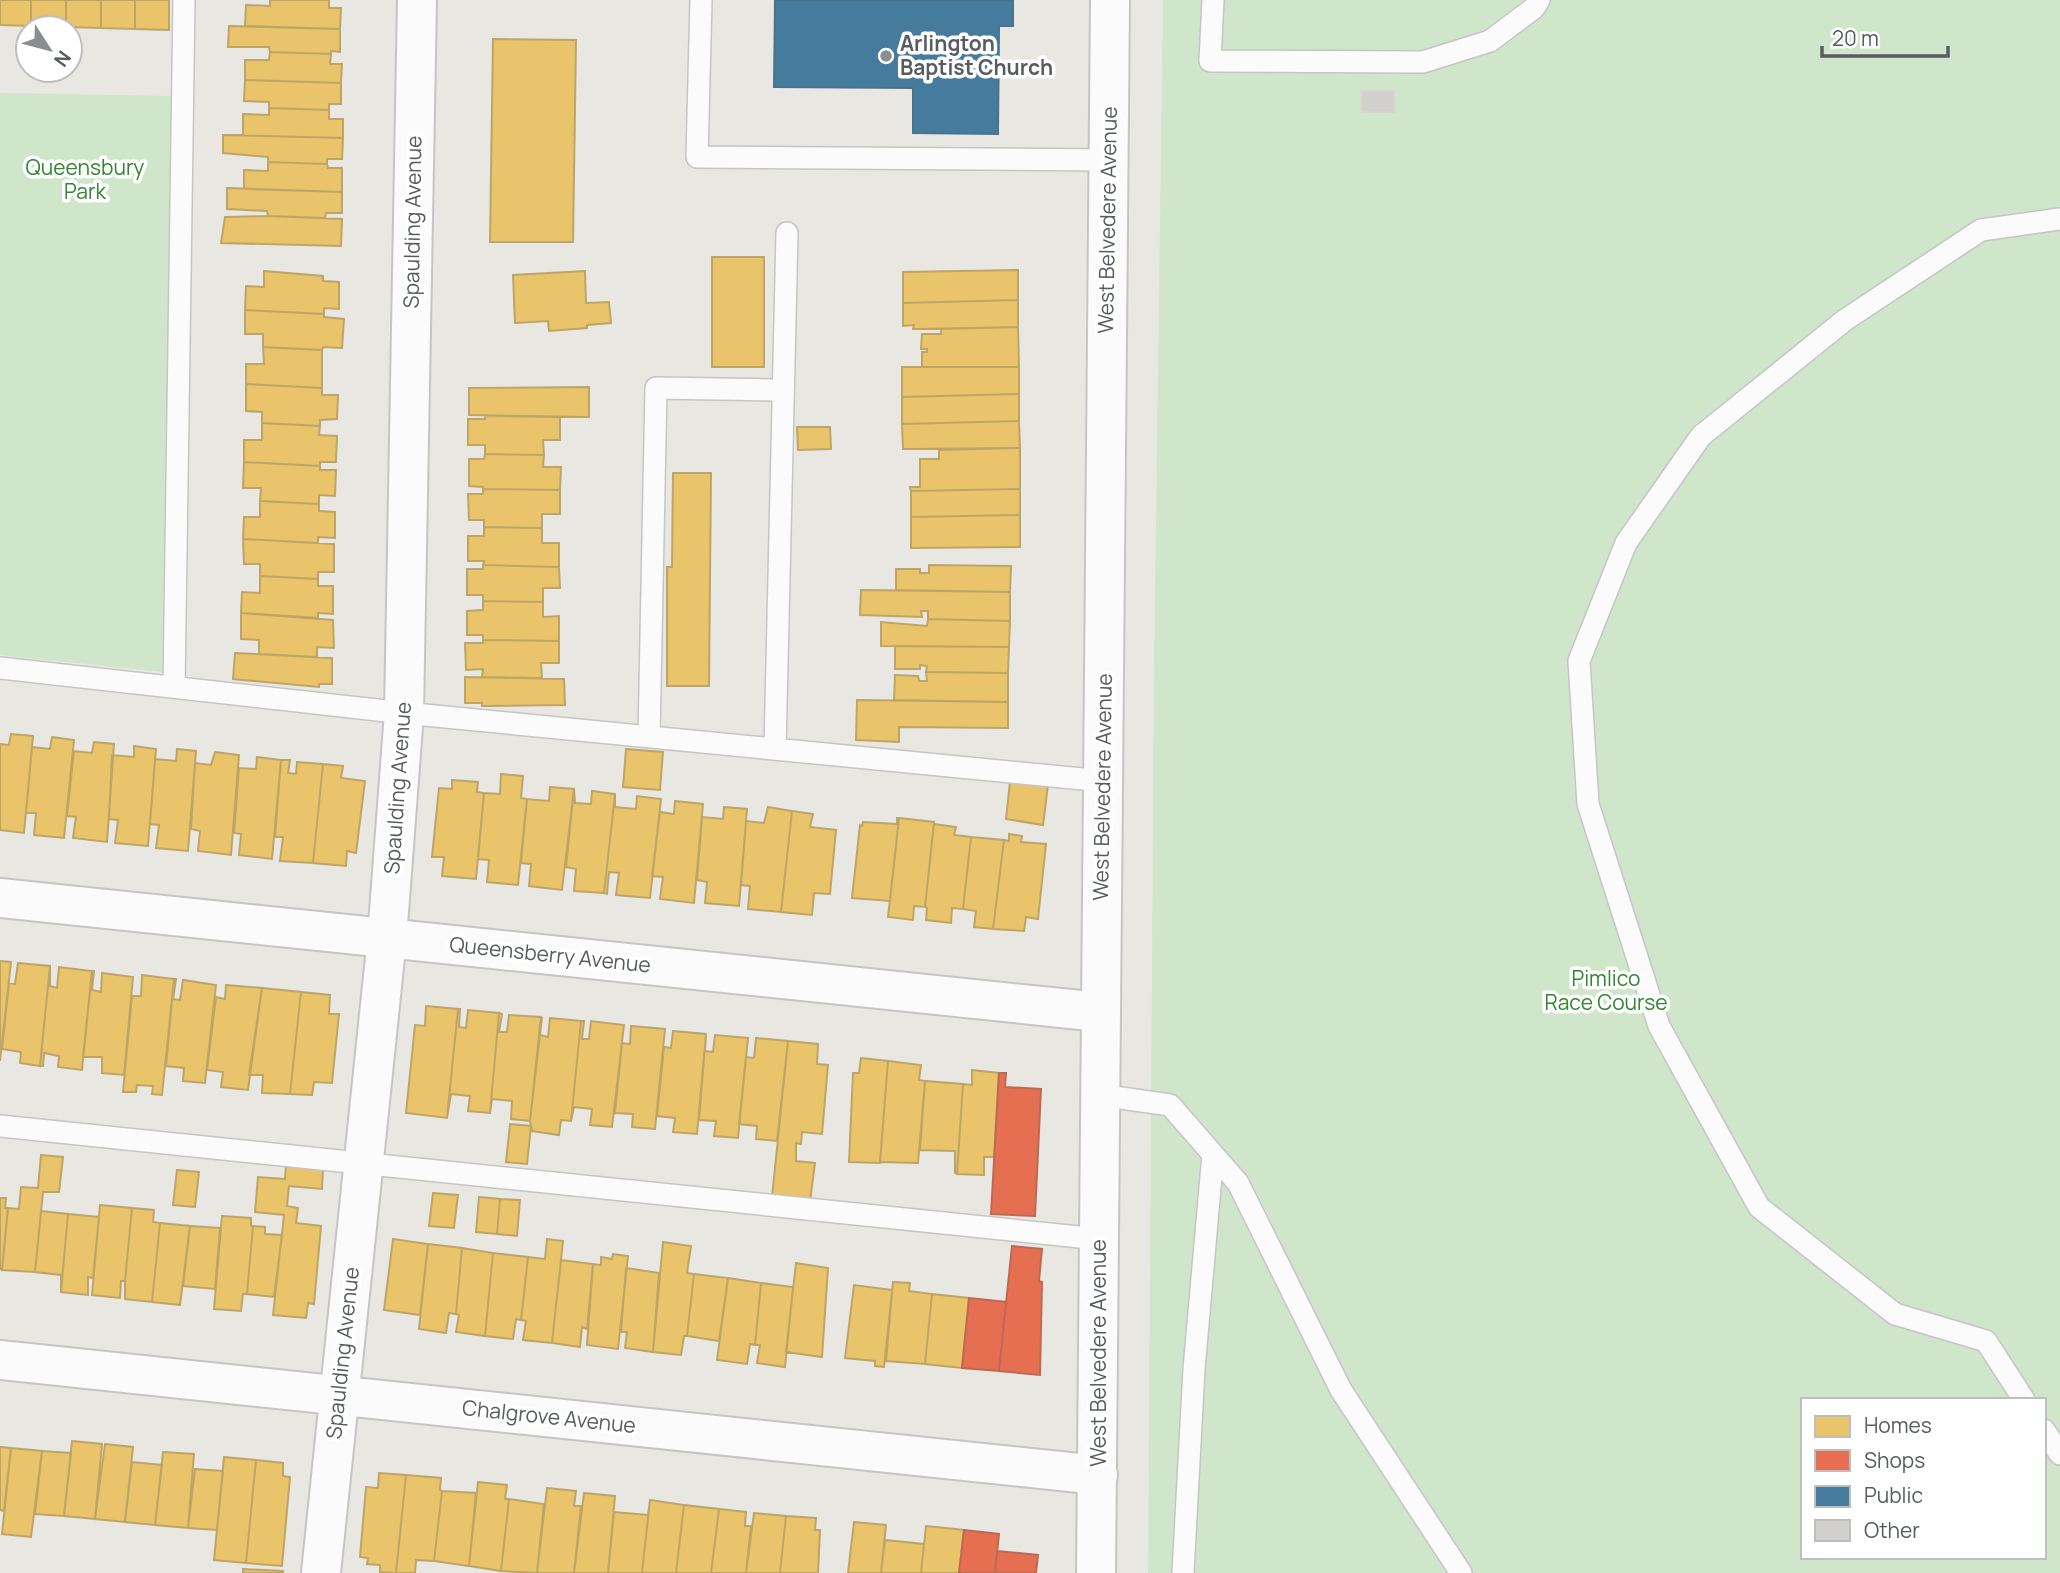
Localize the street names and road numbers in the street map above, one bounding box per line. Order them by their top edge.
street label: West Belvedere Avenue [1091,106,1123,334]
street label: Spaulding Avenue [396,135,428,309]
street label: West Belvedere Avenue [1086,673,1118,901]
street label: Spaulding Avenue [377,701,417,875]
street label: Queensberry Avenue [448,930,652,979]
street label: West Belvedere Avenue [1084,1239,1112,1467]
street label: Spaulding Avenue [319,1266,365,1440]
street label: Chalgrove Avenue [461,1393,637,1439]

